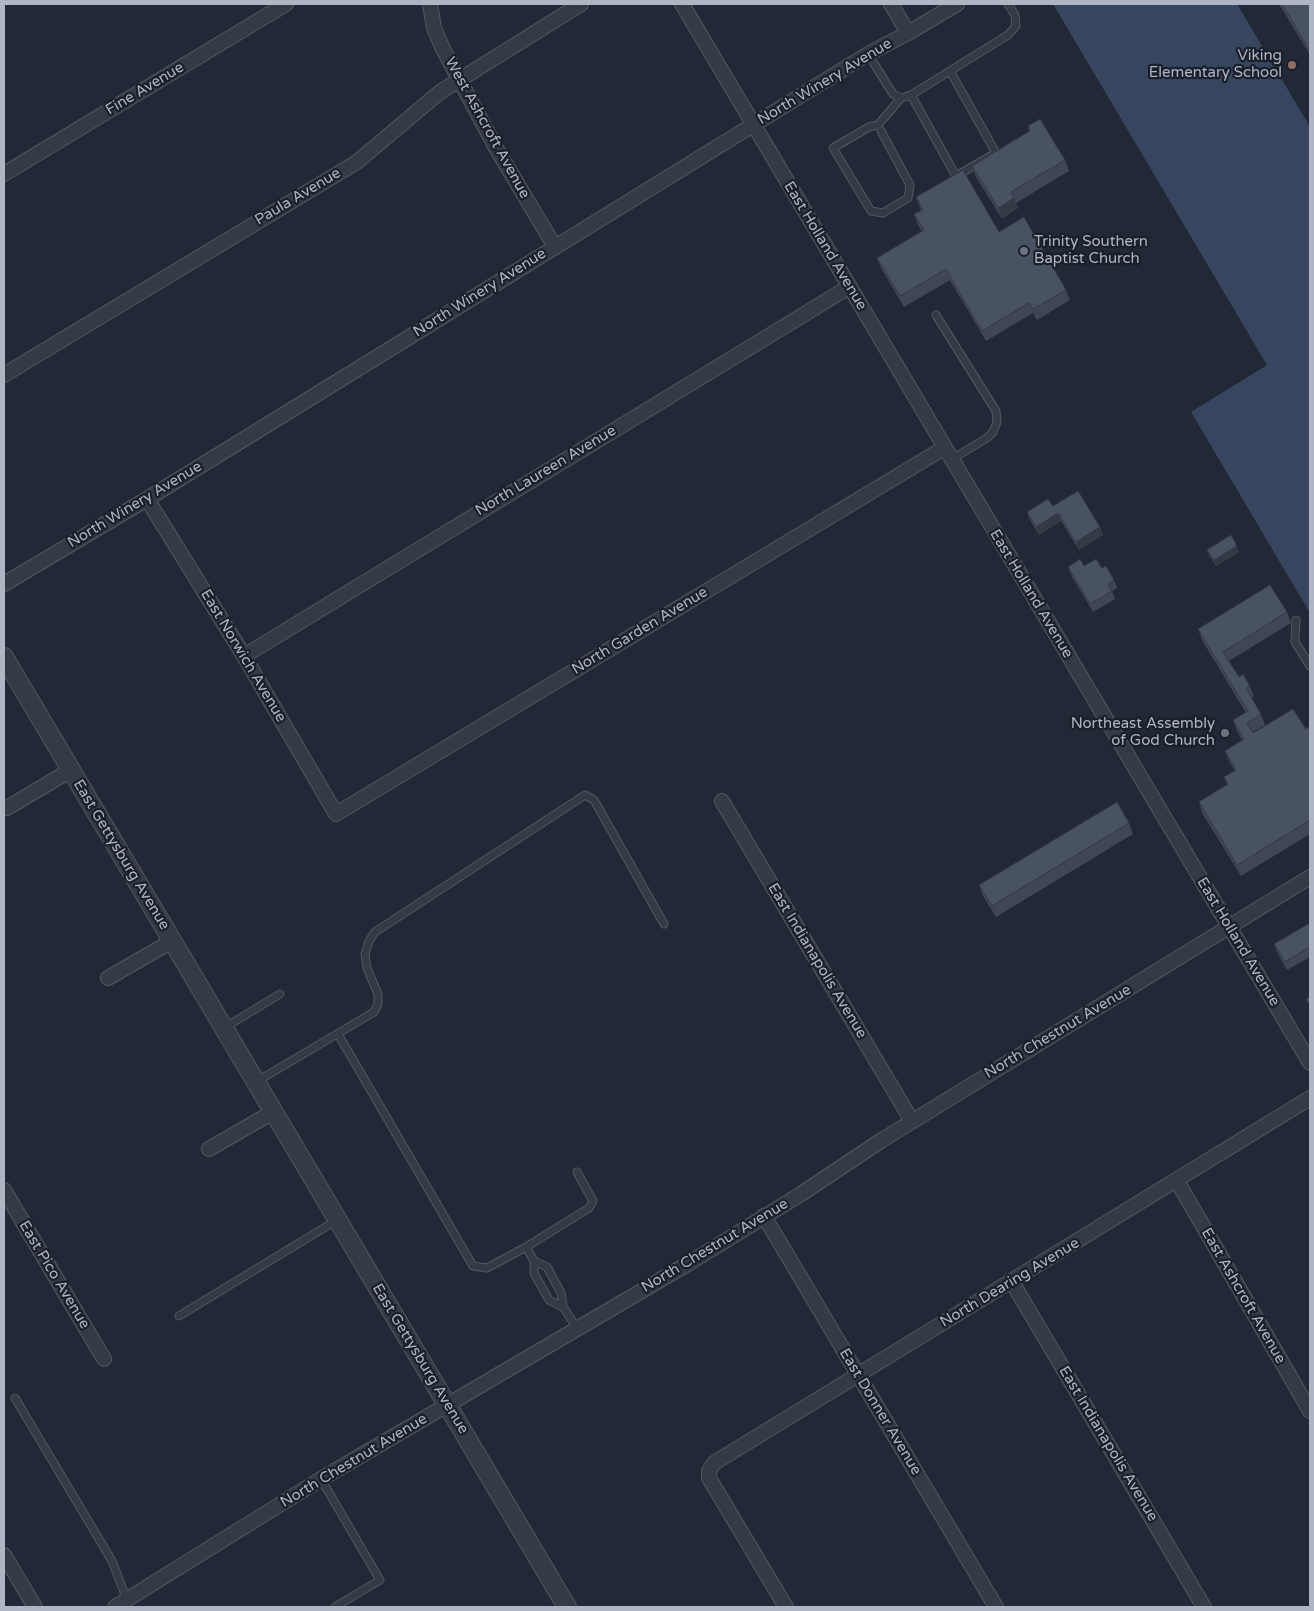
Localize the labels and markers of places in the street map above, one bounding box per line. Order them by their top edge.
place label: Viking Elementary School [1149,47,1282,82]
marker: Viking Elementary School [1286,59,1298,71]
place label: Trinity Southern Baptist Church [1034,233,1148,268]
marker: Trinity Southern Baptist Church [1018,245,1030,257]
place label: Northeast Assembly of God Church [1071,715,1215,750]
marker: Northeast Assembly of God Church [1219,727,1231,739]

